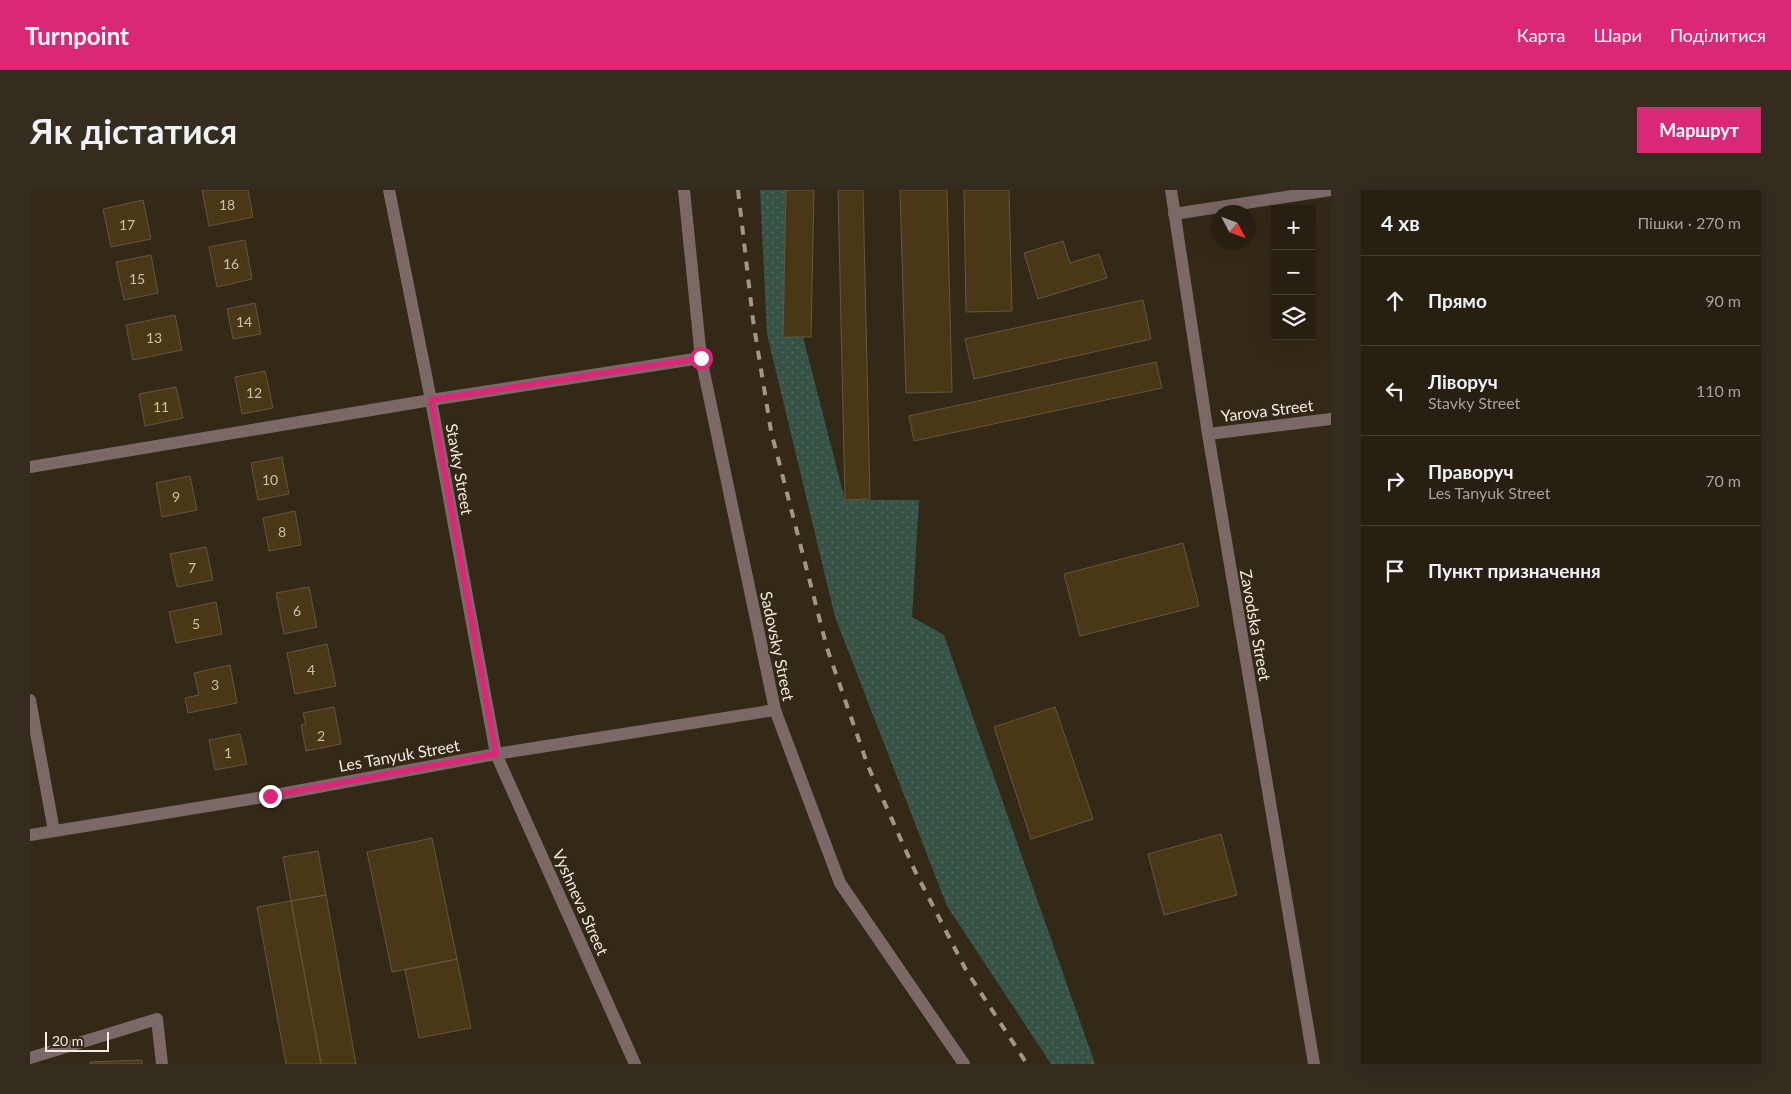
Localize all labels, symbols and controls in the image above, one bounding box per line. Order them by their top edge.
text: Turnpoint [25,21,129,50]
text: Карта [1517,24,1565,46]
text: Шари [1593,24,1642,46]
text: Поділитися [1670,24,1766,46]
button: Маршрут [1637,107,1761,153]
text: Як дістатися [30,109,237,151]
house number: 18 [219,196,235,213]
north arrow [1211,205,1256,250]
map controls [1271,205,1316,340]
button: + [1271,205,1316,250]
text: 4 хв [1381,210,1420,235]
text: Пішки · 270 m [1637,213,1741,232]
house number: 17 [119,216,135,233]
button: − [1271,250,1316,295]
house number: 16 [223,255,239,272]
house number: 15 [129,270,145,287]
icon: ahead [1381,287,1409,315]
text: Прямо [1428,289,1487,312]
text: 90 m [1705,291,1741,310]
button: layers [1271,295,1316,340]
house number: 14 [236,313,252,330]
house number: 13 [146,329,162,346]
route start [690,347,713,370]
text: Ліворуч [1428,370,1498,393]
icon: left [1381,377,1409,405]
text: 110 m [1696,381,1741,400]
house number: 12 [246,384,262,401]
text: Stavky Street [1428,393,1520,412]
street label: Yarova Street [1220,395,1314,425]
house number: 11 [153,398,169,415]
street label: Stavky Street [443,422,477,516]
text: Праворуч [1428,460,1513,483]
icon: right [1381,467,1409,495]
house number: 10 [262,471,278,488]
text: 70 m [1705,471,1741,490]
text: Les Tanyuk Street [1428,483,1550,502]
house number: 9 [172,488,180,505]
house number: 8 [278,523,286,540]
icon: arrive [1381,557,1409,585]
house number: 7 [188,559,196,576]
text: Пункт призначення [1428,559,1601,582]
street label: Zavodska Street [1237,568,1275,682]
street label: Sadovsky Street [757,589,799,703]
house number: 6 [293,602,301,619]
house number: 5 [192,615,200,632]
house number: 4 [307,661,315,678]
house number: 3 [211,676,219,693]
house number: 2 [317,727,325,744]
street label: Les Tanyuk Street [337,735,461,775]
house number: 1 [224,744,232,761]
route end [259,785,282,808]
street label: Vyshneva Street [549,846,613,958]
scale bar [45,1029,109,1052]
text: 20 m [52,1032,83,1049]

